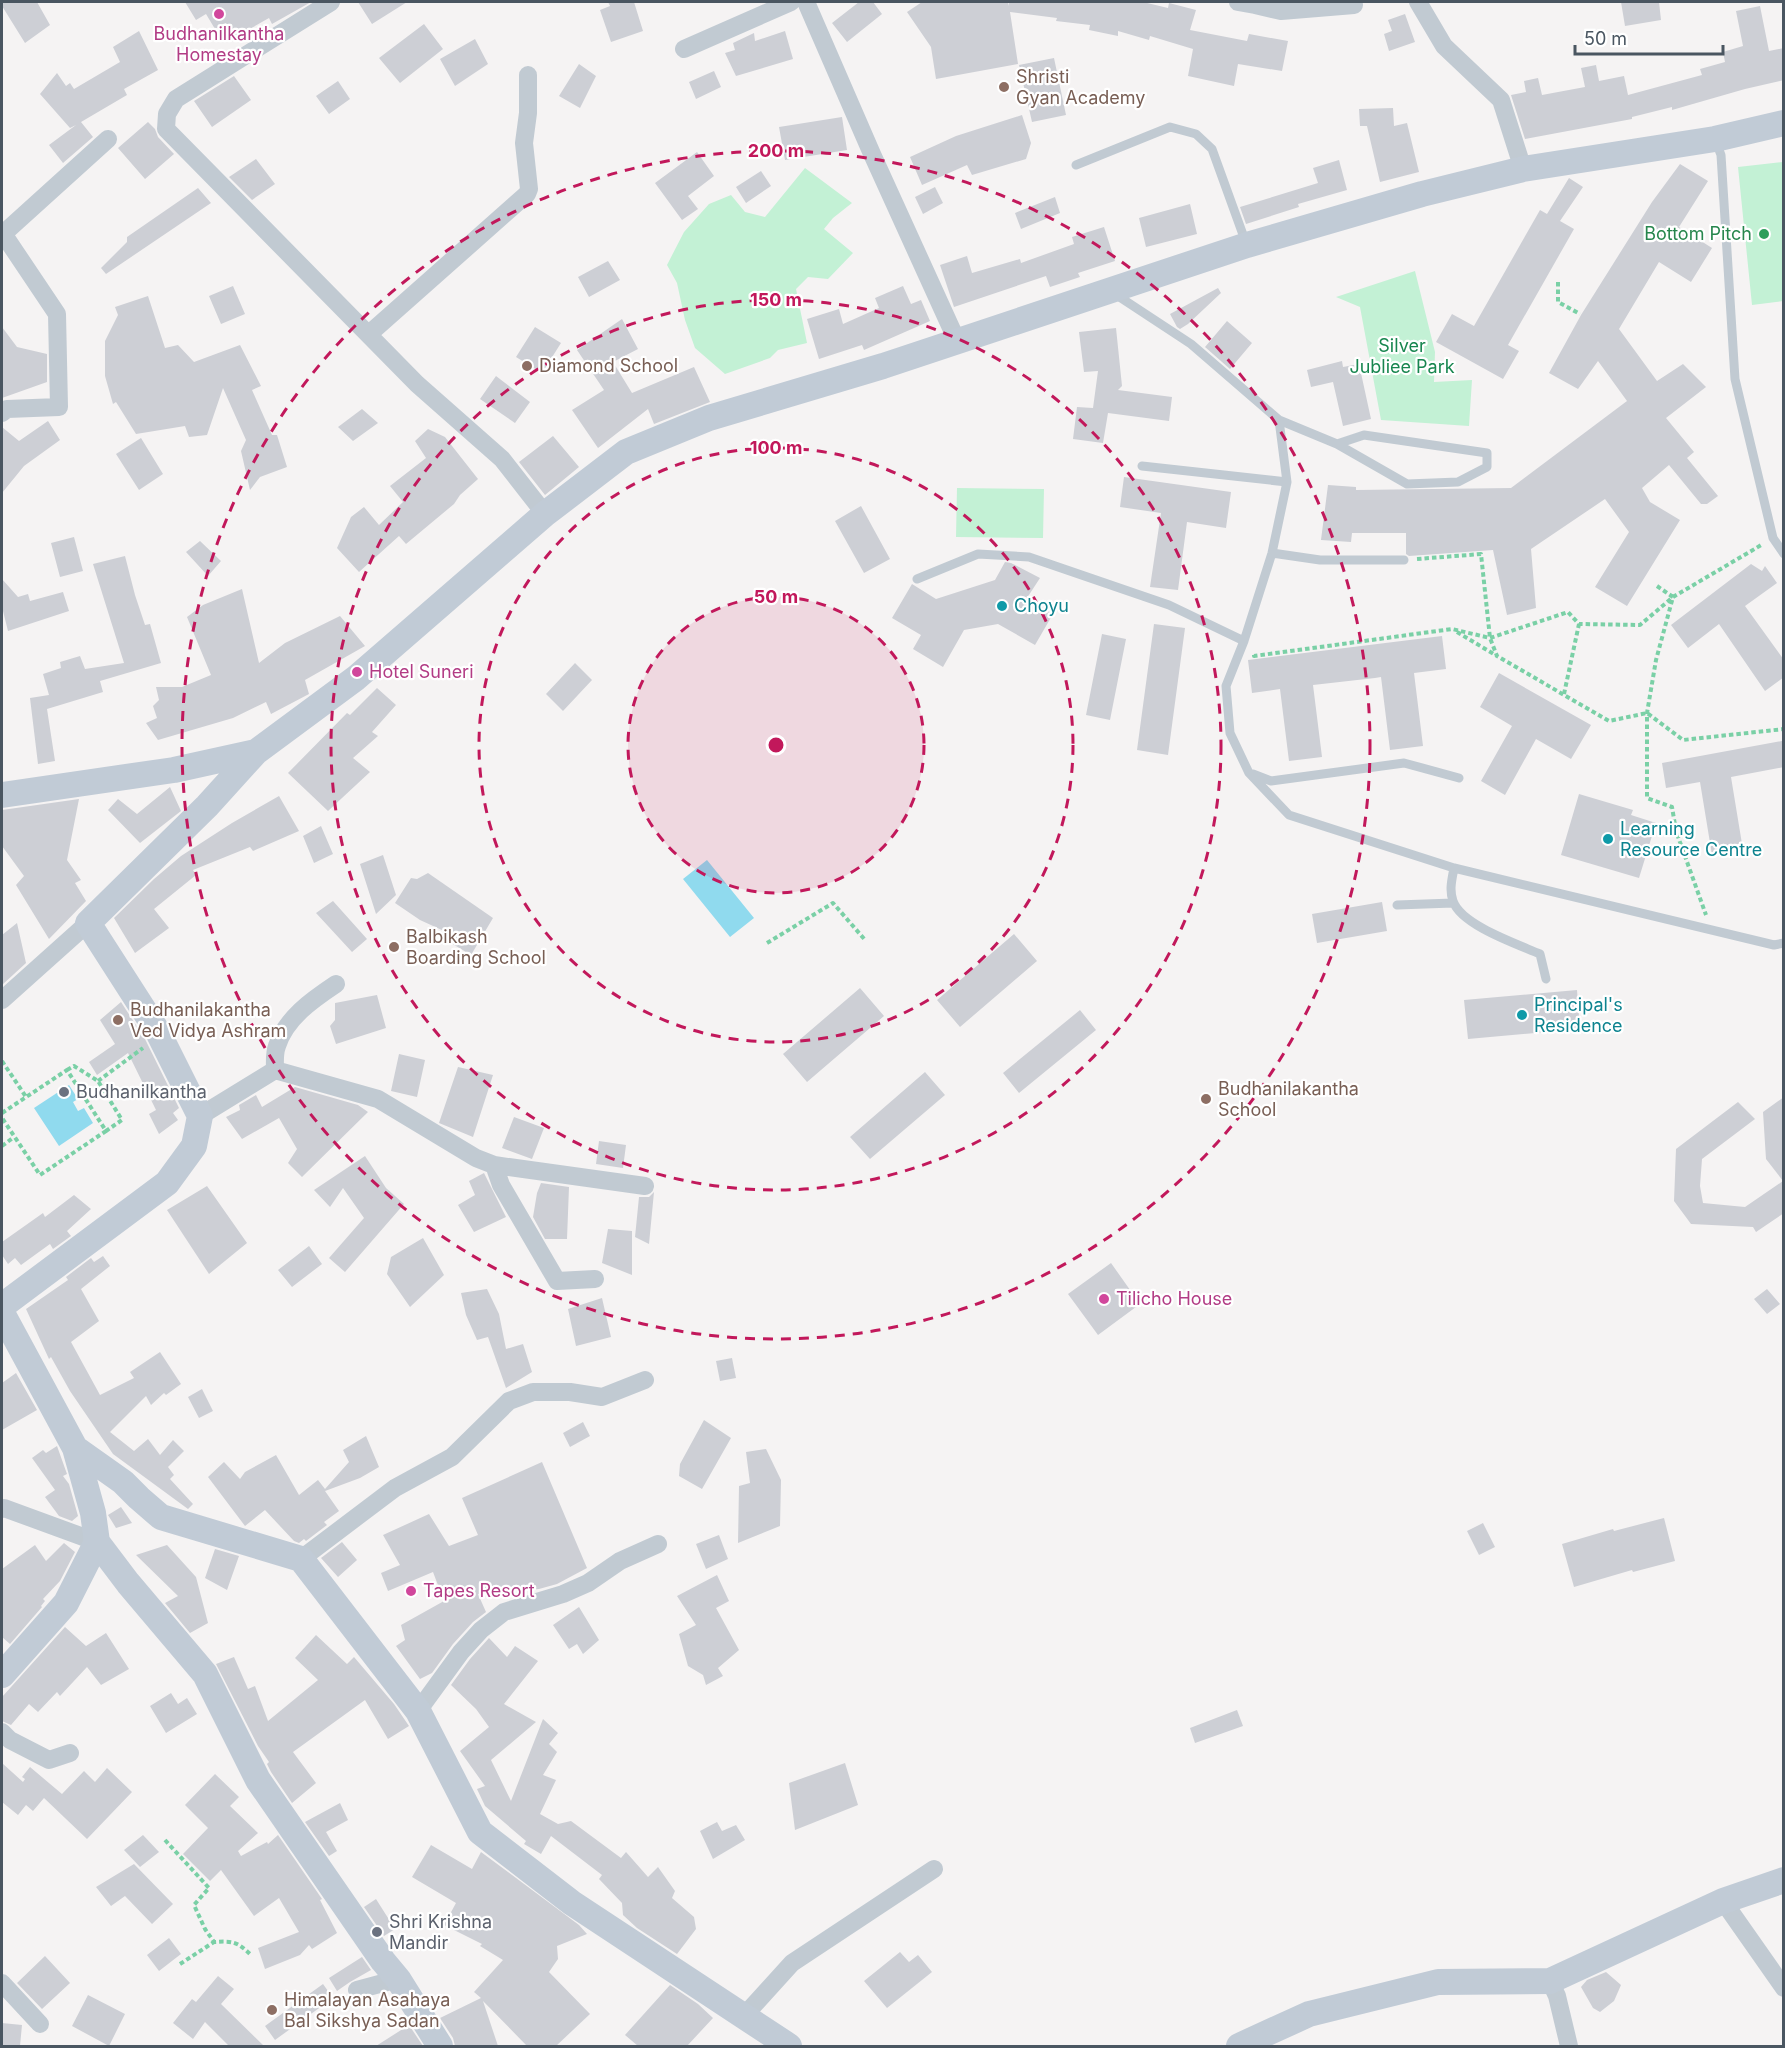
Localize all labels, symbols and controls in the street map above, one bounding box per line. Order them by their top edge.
marker: Budhanilkantha Homestay [212,7,226,21]
scale bar [1575,18,1724,56]
place label: Budhanilkantha Homestay [154,23,284,65]
text: 50 m [1584,28,1627,49]
place label: Shristi Gyan Academy [1016,66,1145,108]
marker: Shristi Gyan Academy [997,80,1011,94]
text: 200 m [748,140,804,161]
place label: Bottom Pitch [1644,223,1752,244]
marker: Bottom Pitch [1757,227,1771,241]
text: 150 m [750,289,802,310]
park label: Silver Jubliee Park [1349,335,1455,377]
place label: Diamond School [539,355,678,376]
marker: Diamond School [520,359,534,373]
text: 100 m [750,437,802,458]
text: 50 m [754,586,798,607]
place label: Choyu [1014,595,1069,616]
marker: Choyu [995,599,1009,613]
place label: Hotel Suneri [369,661,474,682]
marker: Hotel Suneri [350,665,364,679]
centre of rings [766,735,786,755]
place label: Learning Resource Centre [1620,818,1762,860]
marker: Learning Resource Centre [1601,832,1615,846]
place label: Balbikash Boarding School [406,926,546,968]
marker: Balbikash Boarding School [387,940,401,954]
place label: Principal's Residence [1534,994,1623,1036]
place label: Budhanilakantha Ved Vidya Ashram [130,999,286,1041]
marker: Principal's Residence [1515,1008,1529,1022]
marker: Budhanilakantha Ved Vidya Ashram [111,1013,125,1027]
place label: Budhanilakantha School [1218,1078,1359,1120]
place label: Budhanilkantha [76,1081,207,1102]
marker: Budhanilkantha [57,1085,71,1099]
marker: Budhanilakantha School [1199,1092,1213,1106]
place label: Tilicho House [1116,1288,1232,1309]
marker: Tilicho House [1097,1292,1111,1306]
place label: Tapes Resort [423,1580,535,1601]
marker: Tapes Resort [404,1584,418,1598]
place label: Shri Krishna Mandir [389,1911,492,1953]
marker: Shri Krishna Mandir [370,1925,384,1939]
place label: Himalayan Asahaya Bal Sikshya Sadan [284,1989,450,2031]
marker: Himalayan Asahaya Bal Sikshya Sadan [265,2003,279,2017]

